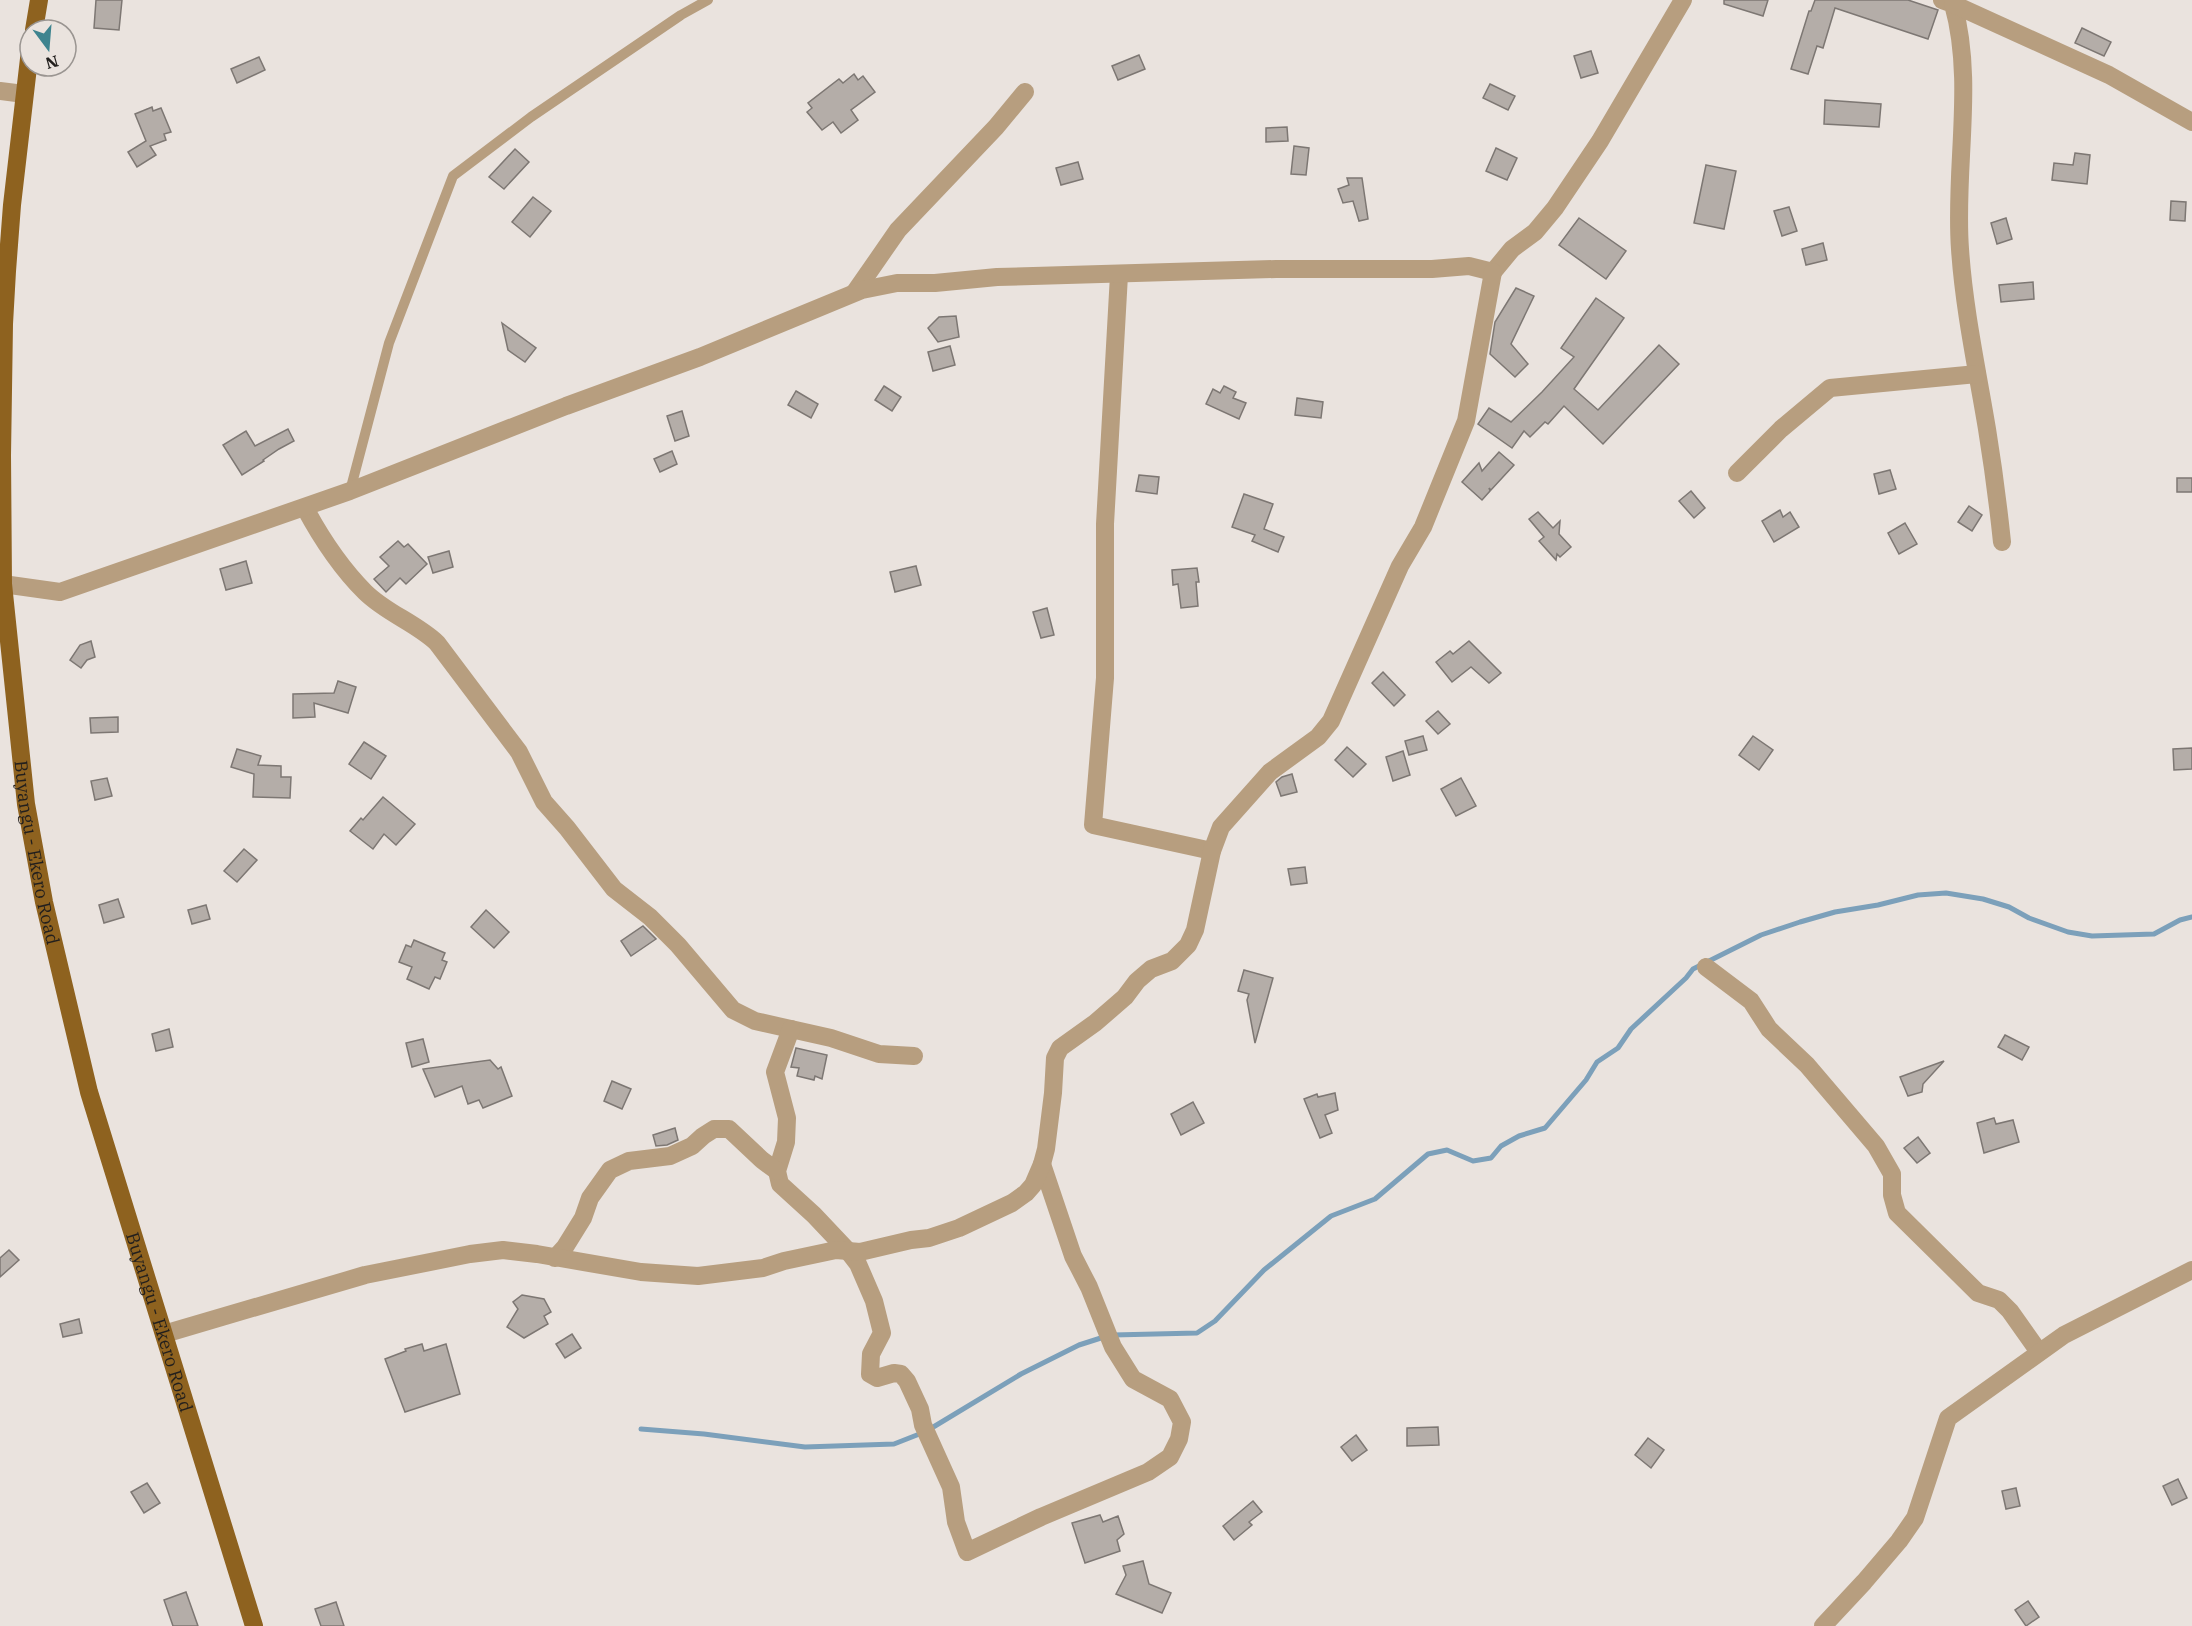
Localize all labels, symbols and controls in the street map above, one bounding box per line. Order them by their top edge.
north arrow [18,18,78,78]
text: N [43,51,61,74]
street label: Buyangu - Ekero Road [10,759,65,947]
street label: Buyangu - Ekero Road [121,1229,199,1415]

